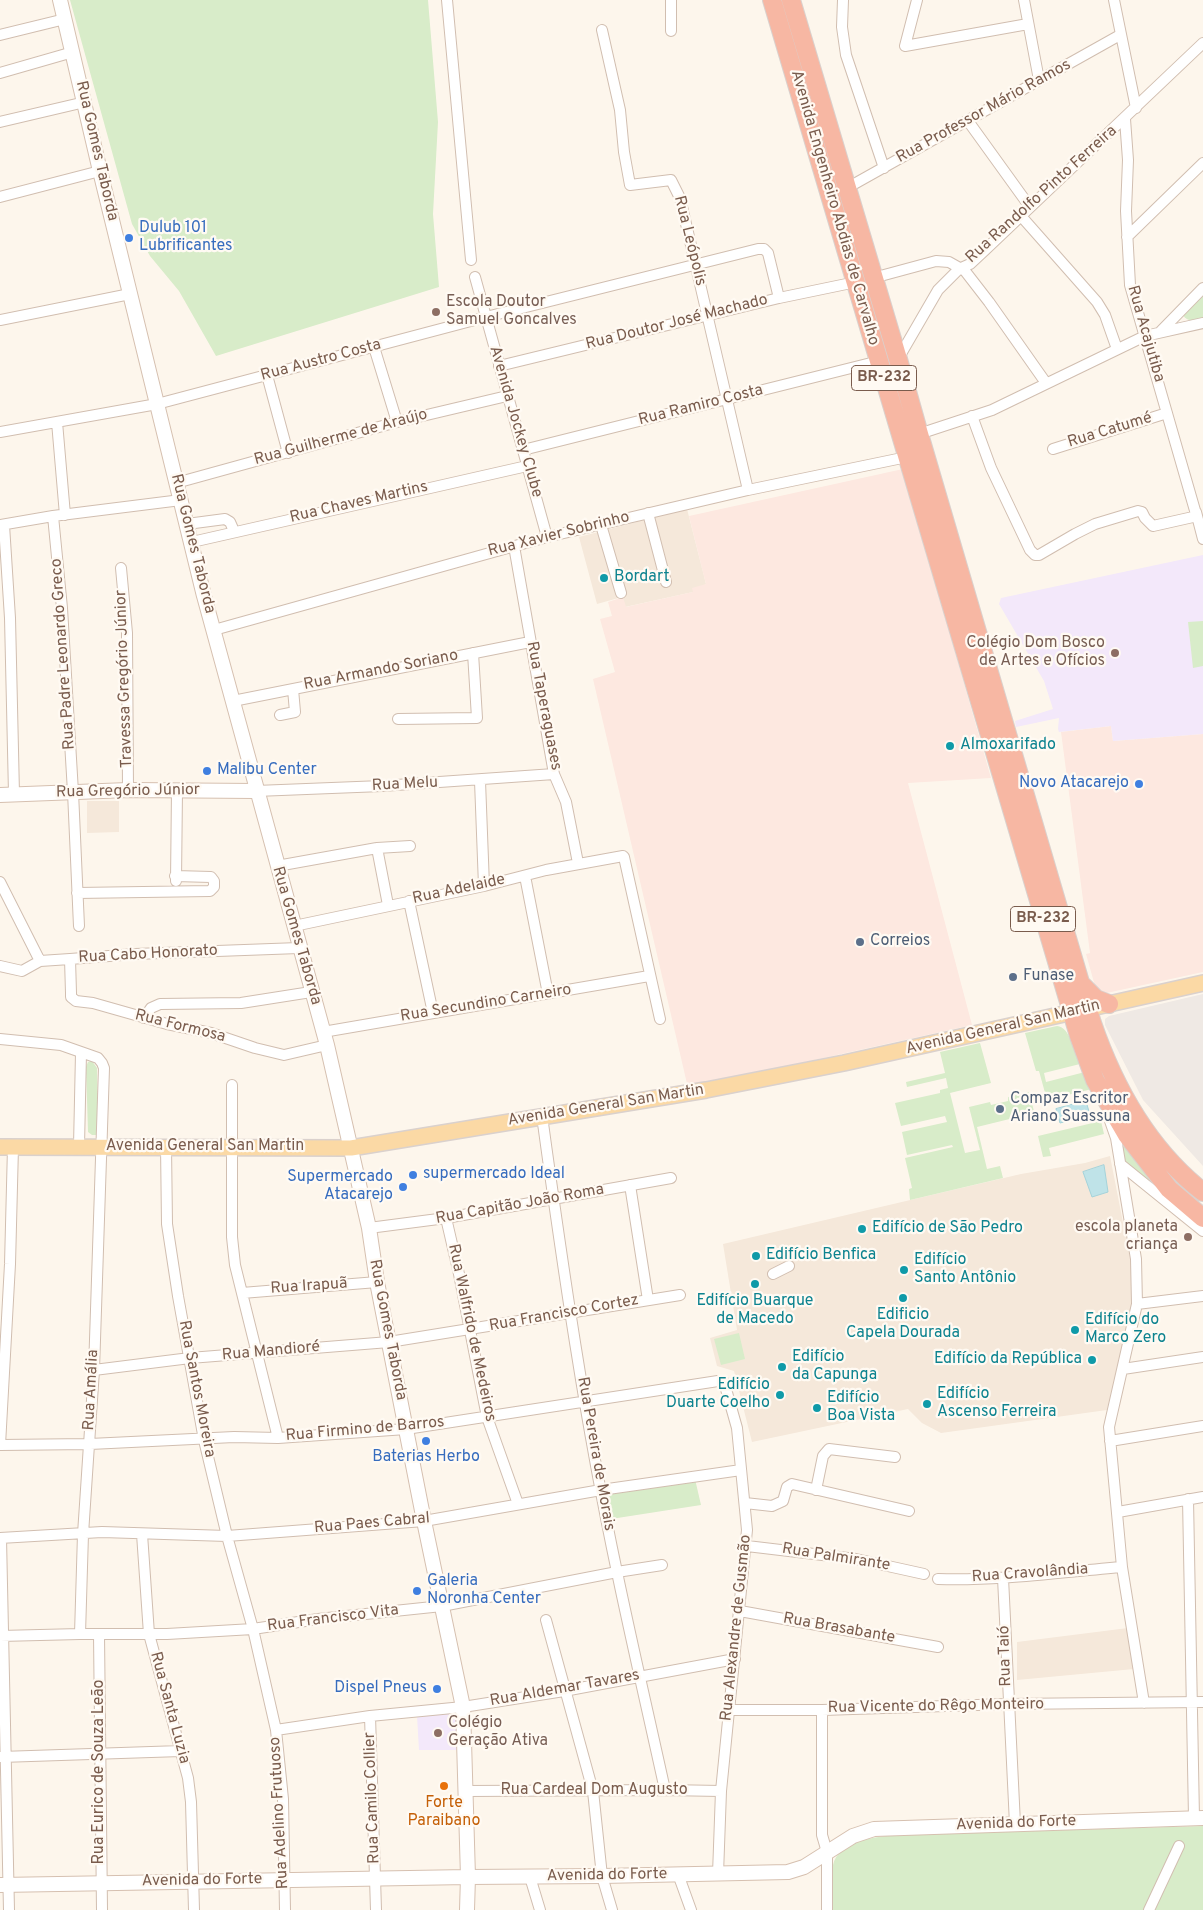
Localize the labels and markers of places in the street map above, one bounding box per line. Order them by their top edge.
place label: Dulub 101 Lubrificantes [139,219,233,257]
marker: Dulub 101 Lubrificantes [123,232,135,244]
place label: Escola Doutor Samuel Goncalves [446,293,577,331]
marker: Escola Doutor Samuel Goncalves [430,306,442,318]
place label: Bordart [614,568,669,588]
marker: Bordart [598,572,610,584]
place label: Colégio Dom Bosco de Artes e Ofícios [966,634,1105,672]
marker: Colégio Dom Bosco de Artes e Ofícios [1109,647,1121,659]
place label: Almoxarifado [960,736,1056,756]
marker: Almoxarifado [944,740,956,752]
place label: Malibu Center [217,761,317,781]
marker: Malibu Center [201,765,213,777]
place label: Novo Atacarejo [1019,774,1129,794]
marker: Novo Atacarejo [1133,778,1145,790]
place label: Correios [870,932,930,952]
marker: Correios [854,936,866,948]
place label: Funase [1023,967,1074,987]
marker: Funase [1007,971,1019,983]
place label: Compaz Escritor Ariano Suassuna [1010,1090,1130,1128]
marker: Compaz Escritor Ariano Suassuna [994,1103,1006,1115]
place label: supermercado Ideal [423,1165,565,1185]
place label: Supermercado Atacarejo [287,1168,393,1206]
marker: supermercado Ideal [407,1169,419,1181]
marker: Supermercado Atacarejo [397,1181,409,1193]
place label: escola planeta criança [1075,1218,1178,1256]
place label: Edifício de São Pedro [872,1219,1023,1239]
marker: Edifício de São Pedro [856,1223,868,1235]
marker: escola planeta criança [1182,1231,1194,1243]
place label: Edifício Benfica [766,1246,876,1266]
marker: Edifício Benfica [750,1250,762,1262]
place label: Edifício Santo Antônio [914,1251,1016,1289]
marker: Edifício Santo Antônio [898,1264,910,1276]
marker: Edifício Buarque de Macedo [749,1278,761,1290]
place label: Edifício Buarque de Macedo [697,1292,813,1330]
marker: Edificio Capela Dourada [897,1292,909,1304]
place label: Edificio Capela Dourada [846,1306,960,1344]
place label: Edifício do Marco Zero [1085,1311,1166,1349]
marker: Edifício do Marco Zero [1069,1324,1081,1336]
place label: Edifício da Capunga [792,1348,877,1386]
place label: Edifício da República [934,1350,1082,1370]
marker: Edifício da República [1086,1354,1098,1366]
marker: Edifício da Capunga [776,1361,788,1373]
place label: Edifício Duarte Coelho [666,1376,770,1414]
place label: Edifício Ascenso Ferreira [937,1385,1057,1423]
marker: Edifício Duarte Coelho [774,1389,786,1401]
place label: Edifício Boa Vista [827,1389,895,1427]
marker: Edifício Ascenso Ferreira [921,1398,933,1410]
marker: Edifício Boa Vista [811,1402,823,1414]
marker: Baterias Herbo [420,1435,432,1447]
place label: Baterias Herbo [372,1448,480,1468]
place label: Galeria Noronha Center [427,1572,541,1610]
marker: Galeria Noronha Center [411,1585,423,1597]
place label: Dispel Pneus [334,1679,427,1699]
marker: Dispel Pneus [431,1683,443,1695]
place label: Colégio Geração Ativa [448,1714,548,1752]
marker: Colégio Geração Ativa [432,1727,444,1739]
marker: Forte Paraibano [438,1780,450,1792]
place label: Forte Paraibano [408,1794,480,1832]

